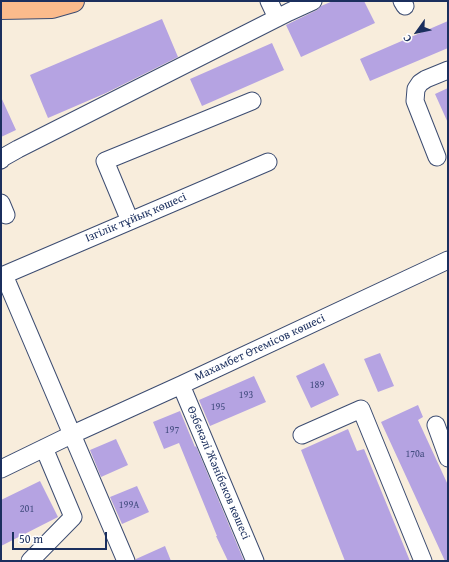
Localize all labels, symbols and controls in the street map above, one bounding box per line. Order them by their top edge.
north arrow [397,12,437,52]
text: С [399,32,415,46]
street label: Ізгілік тұйық көшесі [83,190,189,246]
street label: Махамбет Өтемісов көшесі [193,311,327,385]
house number: 189 [310,379,324,391]
house number: 193 [239,389,253,401]
house number: 195 [211,401,225,413]
street label: Өзбекәлі Жәнібеков көшесі [183,404,253,542]
house number: 197 [165,424,179,436]
house number: 170а [405,448,425,460]
house number: 199А [119,499,139,511]
house number: 201 [20,503,34,515]
scale bar [14,524,109,550]
text: 50 m [19,530,43,547]

